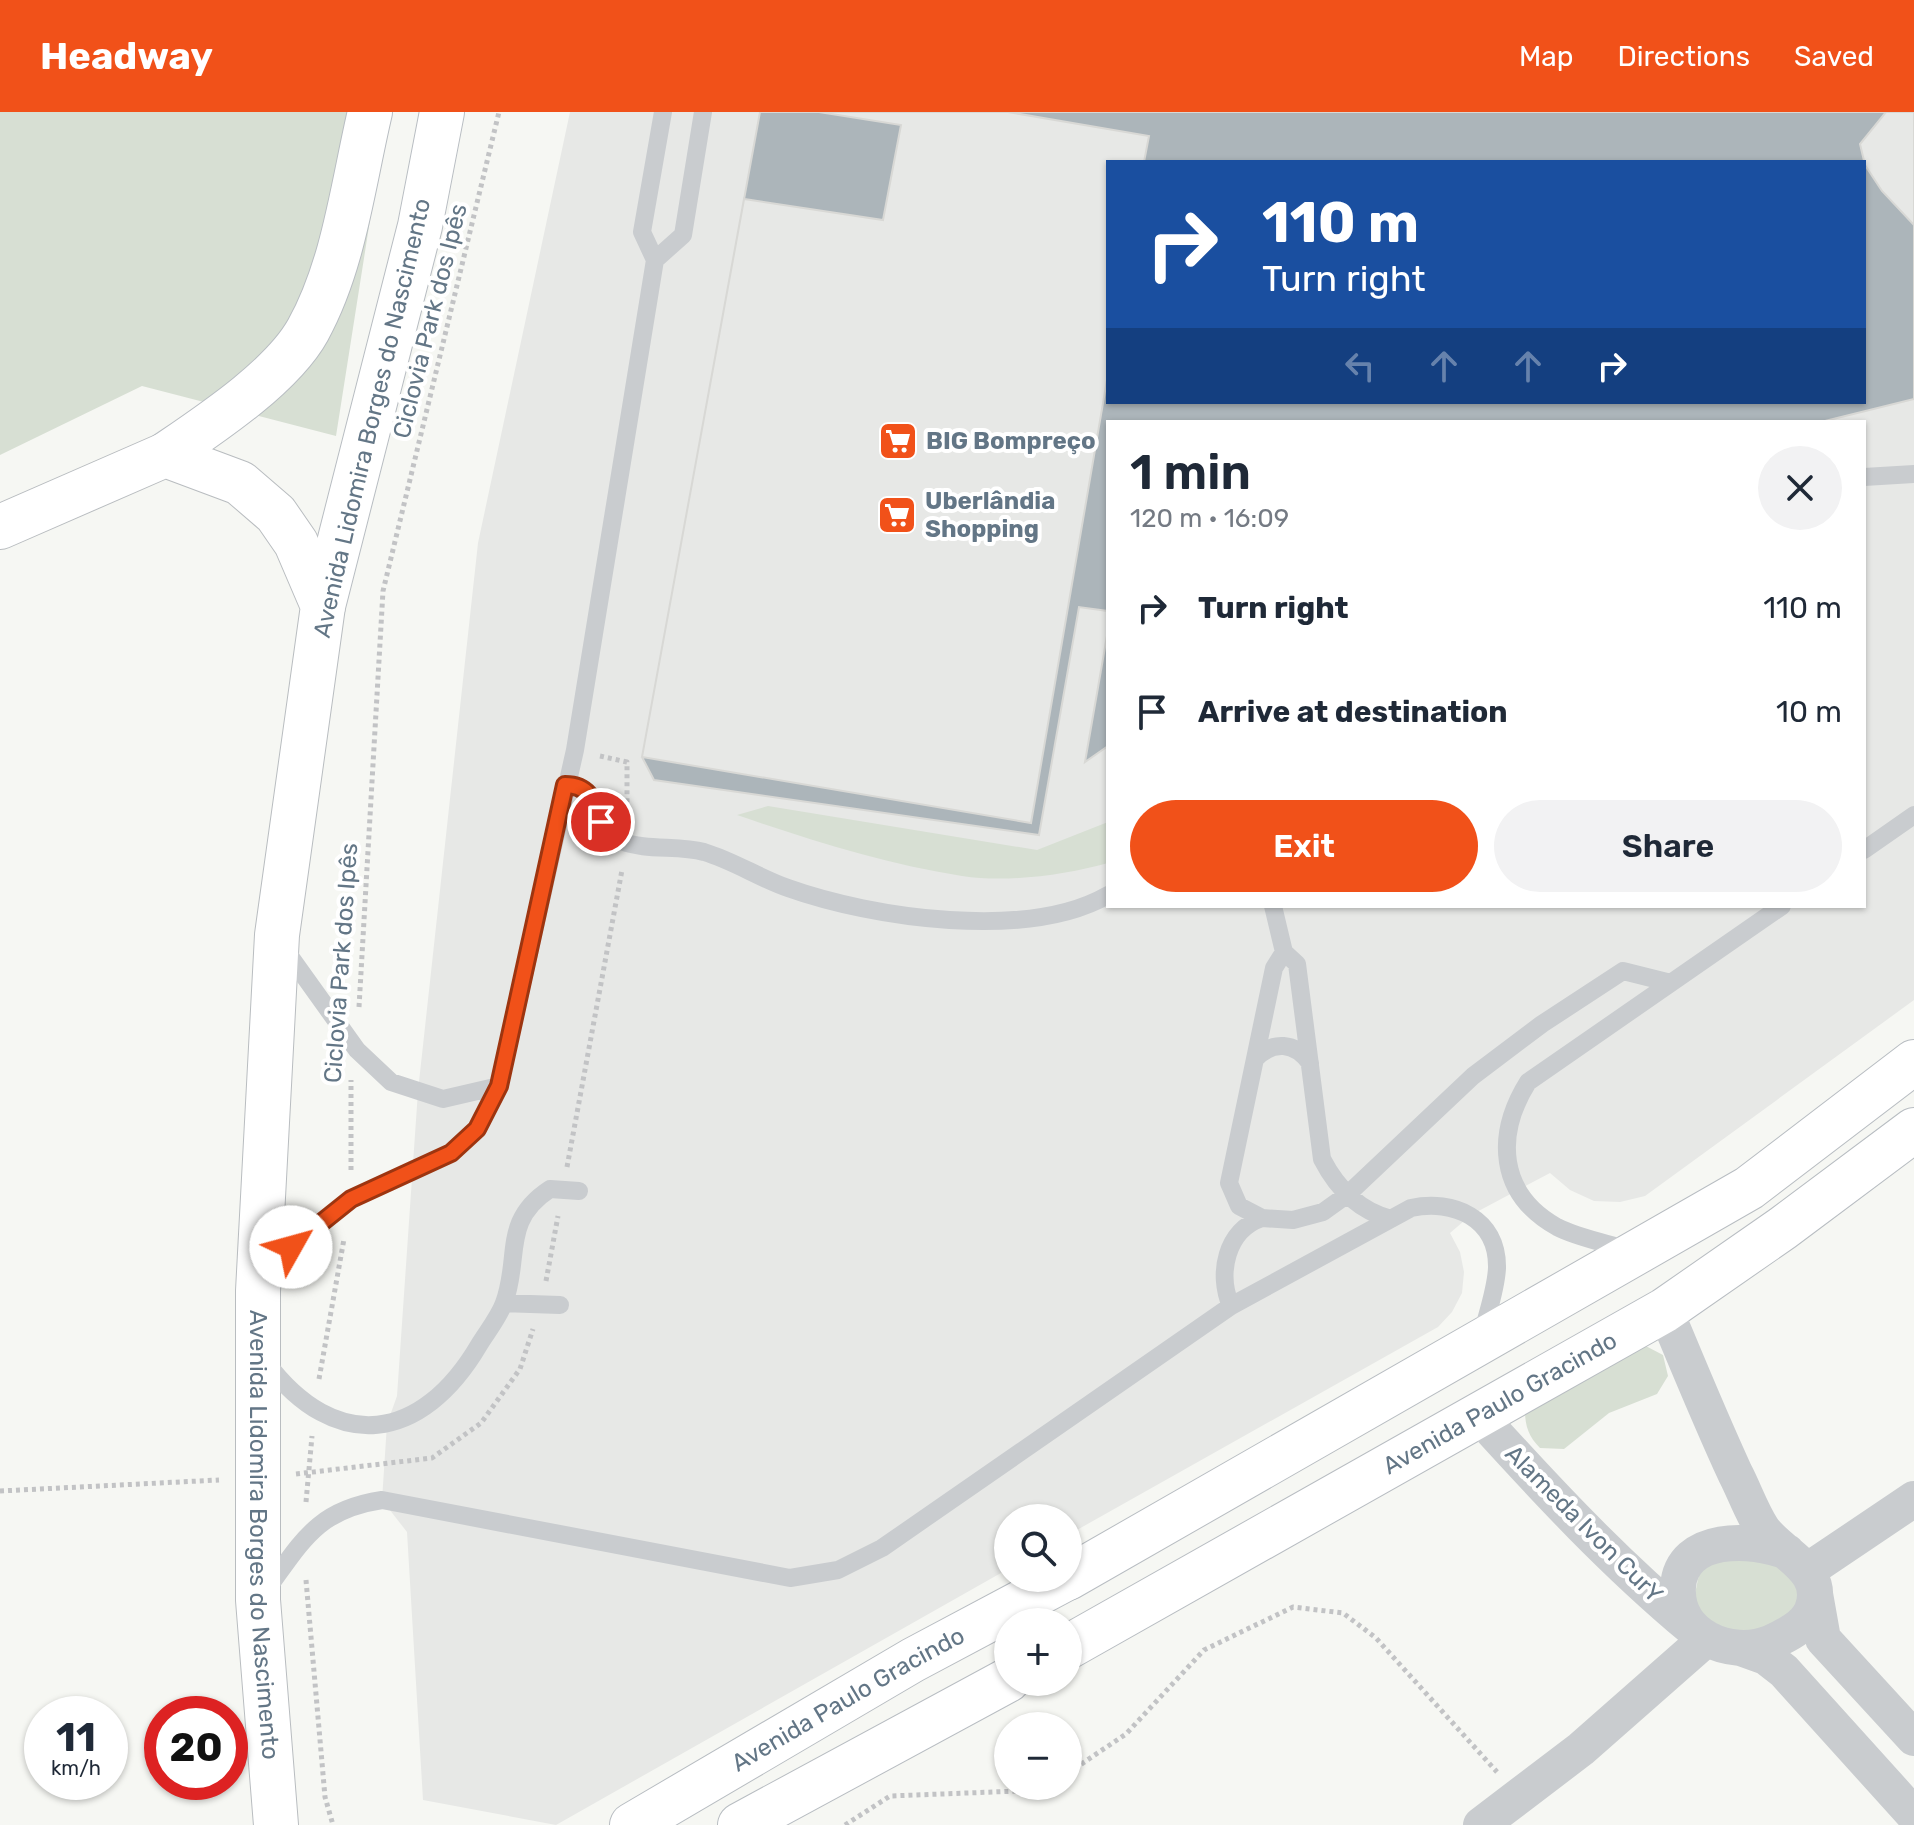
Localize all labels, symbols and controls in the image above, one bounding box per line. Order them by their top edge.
text: Headway [40,33,213,79]
text: Map [1519,40,1573,73]
text: Directions [1617,40,1750,73]
text: Saved [1794,40,1874,73]
text: 110 m [1262,190,1419,256]
icon: right [1130,192,1234,296]
street label: Avenida Lidomira Borges do Nascimento [308,196,436,640]
street label: Ciclovia Park dos Ipês [387,201,473,441]
text: Turn right [1262,257,1426,300]
icon: left [1338,344,1382,388]
icon: ahead [1422,344,1466,388]
icon: ahead [1506,344,1550,388]
icon: right [1590,344,1634,388]
supermarket icon: BIG Bompreço [877,420,919,462]
place label: BIG Bompreço [926,427,1096,455]
text: 1 min [1130,444,1251,501]
button: close [1758,446,1842,530]
place label: Uberlândia Shopping [925,487,1055,543]
supermarket icon: Uberlândia Shopping [876,494,918,536]
text: 120 m · 16:09 [1130,503,1289,534]
icon: right [1130,586,1174,630]
text: Turn right [1198,590,1349,626]
text: 110 m [1763,590,1842,626]
icon: arrive [1130,690,1174,734]
text: Arrive at destination [1198,694,1508,730]
text: 10 m [1776,694,1842,730]
pin [567,788,635,856]
icon: arrive [579,800,623,844]
button: Exit [1130,800,1478,892]
button: Share [1494,800,1842,892]
street label: Ciclovia Park dos Ipês [319,842,363,1084]
position arrow [249,1205,333,1289]
street label: Avenida Lidomira Borges do Nascimento [244,1310,285,1761]
street label: Avenida Paulo Gracindo [1378,1326,1622,1480]
street label: Alameda Ivon CurY [1500,1440,1668,1608]
map controls [994,1504,1082,1800]
button: search [994,1504,1082,1592]
button: + [994,1608,1082,1696]
street label: Avenida Paulo Gracindo [727,1621,969,1777]
speed limit sign: 20 [144,1696,248,1800]
button: − [994,1712,1082,1800]
text: 11 [56,1714,96,1761]
text: km/h [51,1756,101,1780]

